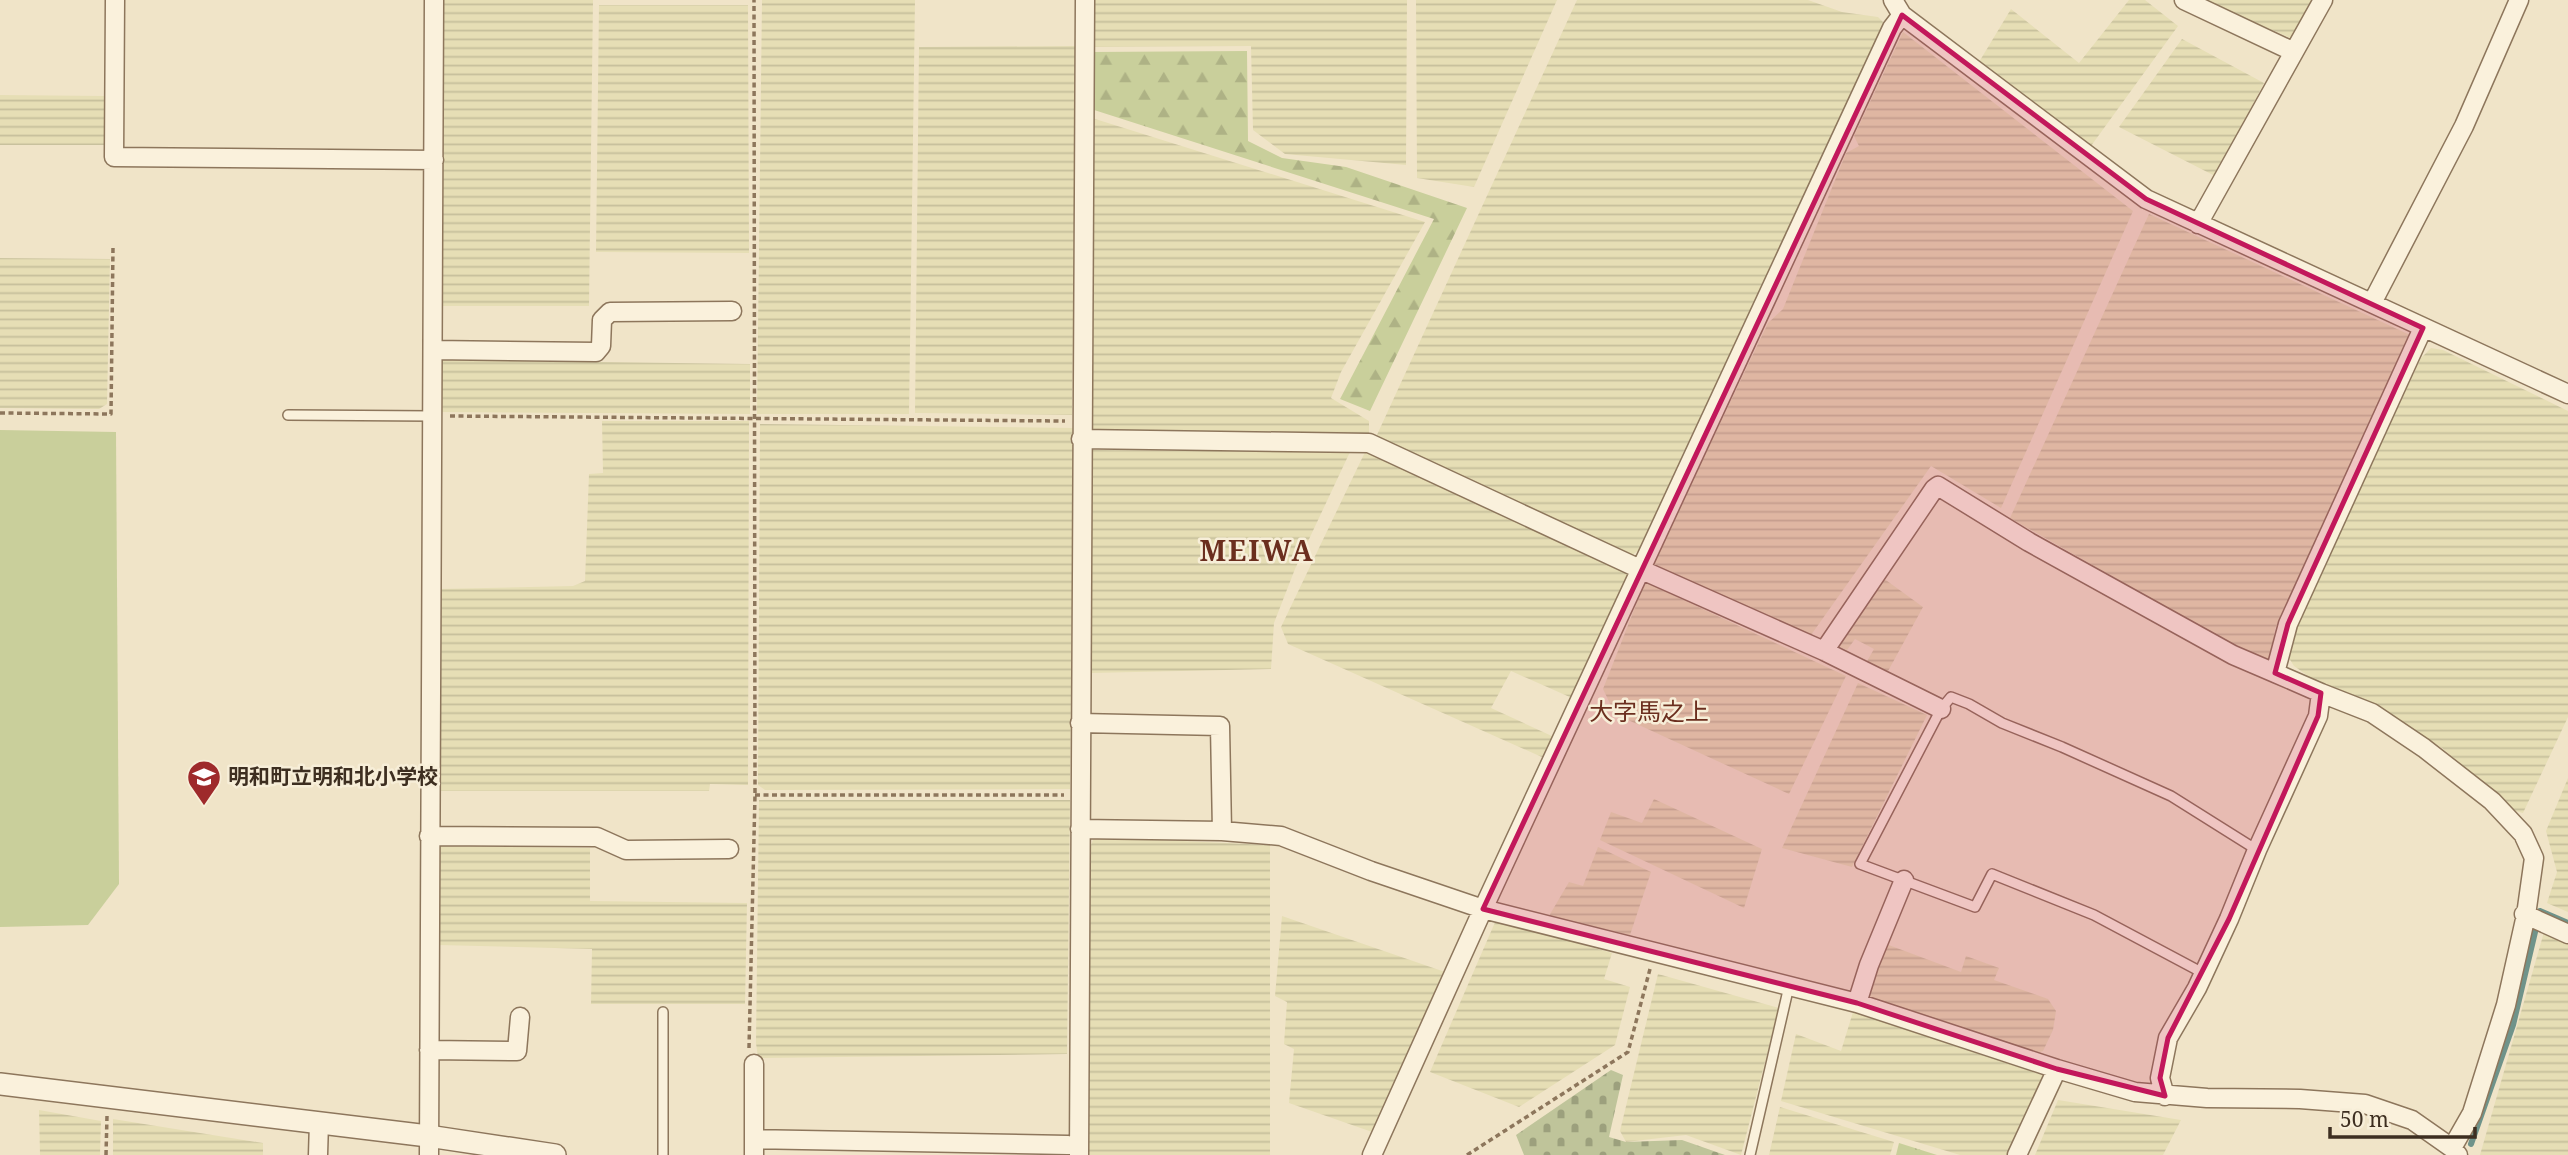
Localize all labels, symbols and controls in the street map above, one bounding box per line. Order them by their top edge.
district label: MEIWA [1199,531,1315,569]
district label: 大字馬之上 [1589,694,1709,727]
school or university icon: 明和町立明和北小学校 [185,758,223,807]
place label: 明和町立明和北小学校 [228,762,438,790]
scale bar [2330,1096,2475,1140]
text: 50 m [2340,1105,2389,1133]

